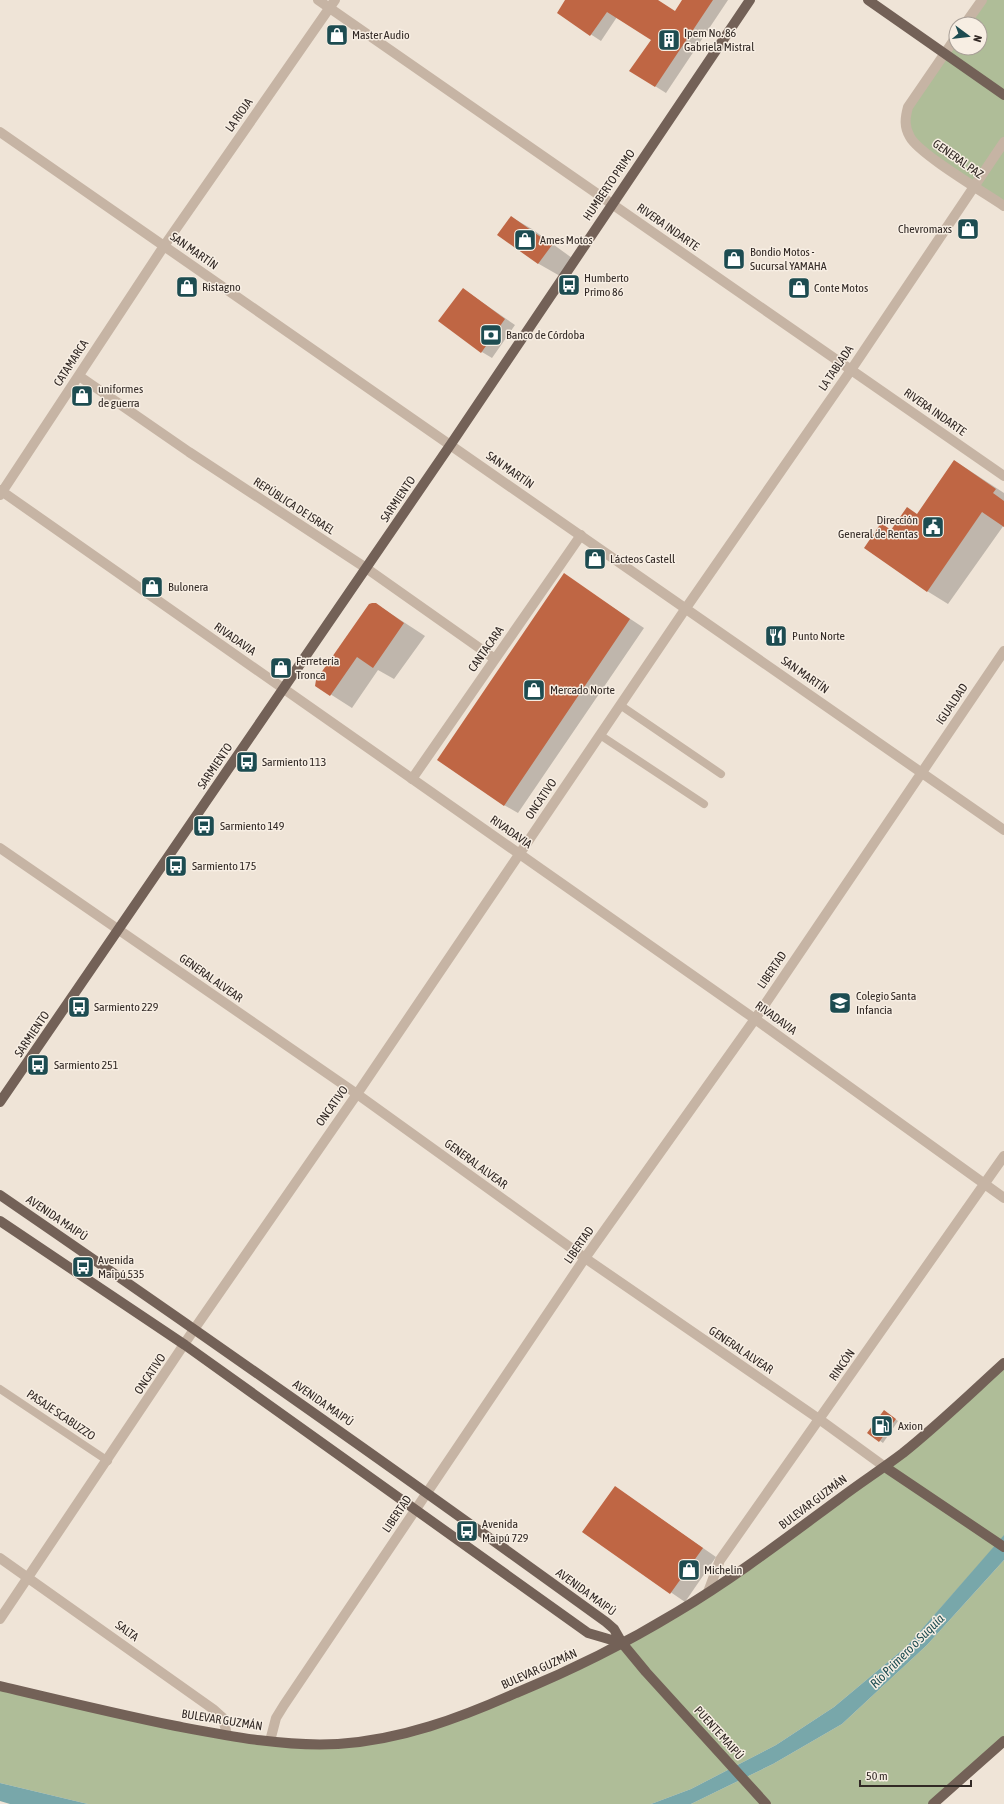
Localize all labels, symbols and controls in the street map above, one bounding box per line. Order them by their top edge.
north arrow [948,16,988,56]
shop icon: Master Audio [324,22,350,48]
place label: Ipem No. 86 Gabriela Mistral [684,26,755,54]
building icon: Ipem No. 86 Gabriela Mistral [656,27,682,53]
place label: Master Audio [352,28,410,42]
text: N [971,34,984,43]
street label: LA RIOJA [222,95,256,134]
street label: GENERAL PAZ [930,136,986,182]
street label: HUMBERTO PRIMO [580,147,638,223]
street label: RIVERA INDARTE [634,200,702,254]
shop icon: Chevromaxs [955,216,981,242]
place label: Chevromaxs [898,222,952,236]
shop icon: Ames Motos [512,227,538,253]
street label: SAN MARTÍN [167,229,221,273]
place label: Ames Motos [540,233,593,247]
place label: Bondio Motos - Sucursal YAMAHA [750,245,827,273]
shop icon: Bondio Motos - Sucursal YAMAHA [721,246,747,272]
place label: Humberto Primo 86 [584,271,629,299]
bus stop icon: Humberto Primo 86 [556,272,582,298]
shop icon: Ristagno [174,274,200,300]
shop icon: Conte Motos [786,275,812,301]
place label: Ristagno [202,280,241,294]
place label: Conte Motos [814,281,868,295]
bank icon: Banco de Córdoba [478,322,504,348]
place label: Banco de Córdoba [506,328,585,342]
street label: CATAMARCA [51,337,91,389]
street label: LA TABLADA [816,343,856,393]
place label: uniformes de guerra [98,382,143,410]
shop icon: uniformes de guerra [69,383,95,409]
street label: RIVERA INDARTE [901,385,969,439]
street label: SAN MARTÍN [483,448,537,492]
street label: SARMIENTO [378,473,418,525]
street label: REPÚBLICA DE ISRAEL [251,475,337,538]
place label: Dirección General de Rentas [838,513,918,541]
public building icon: Dirección General de Rentas [920,514,946,540]
shop icon: Lácteos Castell [582,546,608,572]
place label: Lácteos Castell [610,552,676,566]
shop icon: Bulonera [139,574,165,600]
place label: Bulonera [168,580,208,594]
street label: RIVADAVIA [211,620,259,658]
restaurant icon: Punto Norte [763,623,789,649]
street label: CANTACARA [465,624,507,674]
place label: Punto Norte [792,629,845,643]
street label: SAN MARTÍN [778,653,832,697]
place label: Ferretería Tronca [296,654,339,682]
shop icon: Ferretería Tronca [268,655,294,681]
shop icon: Mercado Norte [521,677,547,703]
street label: IGUALDAD [933,681,971,727]
place label: Mercado Norte [550,683,615,697]
street label: SARMIENTO [195,740,235,792]
bus stop icon: Sarmiento 113 [234,749,260,775]
place label: Sarmiento 113 [262,755,326,769]
street label: ONCATIVO [522,776,560,822]
bus stop icon: Sarmiento 149 [191,813,217,839]
street label: RIVADAVIA [487,813,535,851]
place label: Sarmiento 149 [220,819,285,833]
bus stop icon: Sarmiento 175 [163,853,189,879]
place label: Sarmiento 175 [192,859,256,873]
street label: LIBERTAD [754,948,790,991]
street label: GENERAL ALVEAR [176,951,246,1005]
place label: Colegio Santa Infancia [856,989,916,1017]
school or university icon: Colegio Santa Infancia [827,990,853,1016]
bus stop icon: Sarmiento 229 [66,994,92,1020]
street label: RIVADAVIA [753,998,800,1038]
place label: Sarmiento 229 [94,1000,159,1014]
street label: SARMIENTO [12,1008,52,1060]
bus stop icon: Sarmiento 251 [25,1052,51,1078]
place label: Sarmiento 251 [54,1058,119,1072]
street label: ONCATIVO [313,1083,351,1129]
street label: GENERAL ALVEAR [442,1136,510,1192]
street label: AVENIDA MAIPÚ [24,1192,90,1244]
street label: LIBERTAD [561,1224,597,1266]
place label: Avenida Maipú 535 [98,1253,144,1281]
bus stop icon: Avenida Maipú 535 [70,1254,96,1280]
street label: GENERAL ALVEAR [706,1323,776,1377]
street label: RINCÓN [826,1346,858,1384]
street label: ONCATIVO [131,1351,169,1397]
street label: AVENIDA MAIPÚ [290,1377,356,1429]
street label: PASAJE SCABUZZO [24,1387,98,1443]
fuel station icon: Axion [869,1413,895,1439]
place label: Axion [898,1419,923,1433]
street label: BULEVAR GUZMÁN [776,1472,850,1532]
street label: LIBERTAD [379,1492,415,1535]
place label: Avenida Maipú 729 [482,1517,529,1545]
bus stop icon: Avenida Maipú 729 [454,1518,480,1544]
shop icon: Michelin [676,1557,702,1583]
place label: Michelin [704,1563,742,1577]
street label: AVENIDA MAIPÚ [553,1565,619,1619]
water label: Río Primero o Suquía [867,1611,947,1691]
street label: SALTA [113,1618,141,1644]
street label: BULEVAR GUZMÁN [499,1646,579,1692]
street label: PUENTE MAIPÚ [691,1703,747,1763]
street label: BULEVAR GUZMÁN [181,1707,263,1733]
scale bar [860,1762,971,1788]
text: 50 m [866,1769,888,1783]

